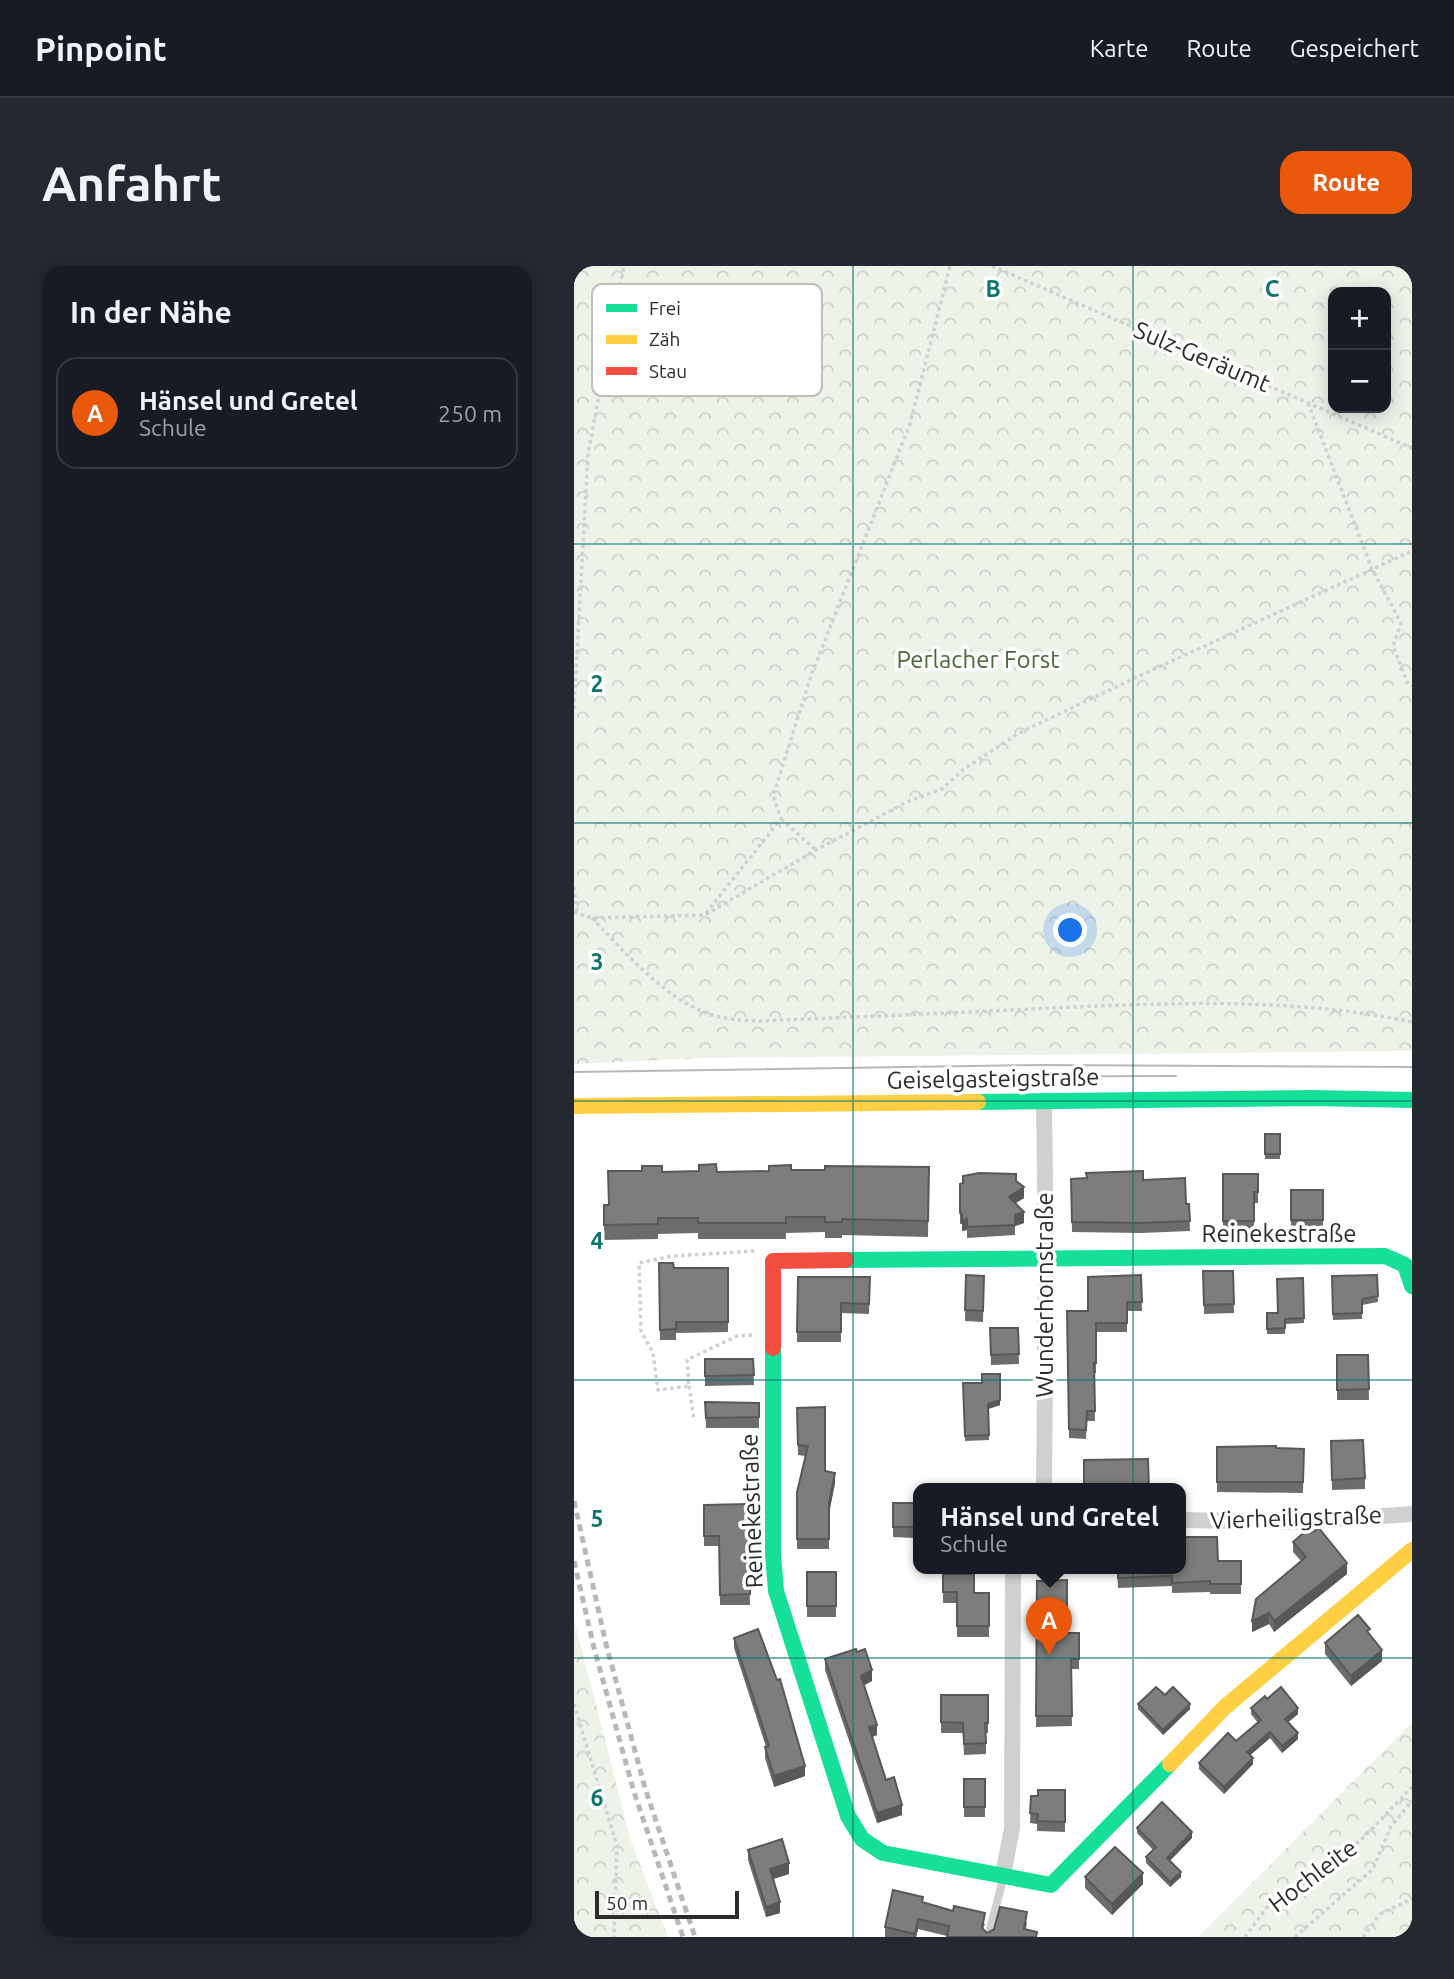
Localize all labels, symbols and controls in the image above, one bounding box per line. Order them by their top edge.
text: Pinpoint [35,30,167,67]
text: Karte [1090,35,1148,62]
text: Route [1186,35,1252,62]
text: Gespeichert [1290,35,1419,62]
button: Route [1280,151,1412,214]
text: Anfahrt [42,155,222,210]
text: B [985,276,1001,301]
text: C [1265,276,1280,301]
legend [592,284,822,396]
map controls [1328,287,1391,413]
button: + [1328,287,1391,350]
text: In der Nähe [70,295,232,329]
text: Frei [649,297,681,319]
street label: Sulz-Geräumt [1130,316,1275,398]
text: Zäh [649,328,680,350]
button: − [1328,350,1391,413]
text: Stau [649,360,687,382]
text: Hänsel und Gretel [139,386,358,415]
text: A [87,401,103,426]
text: 250 m [438,401,502,426]
text: Schule [139,415,207,440]
park label: Perlacher Forst [896,646,1060,673]
text: 2 [591,671,603,696]
your location [1053,913,1087,947]
text: 3 [591,949,603,974]
street label: Geiselgasteigstraße [886,1063,1100,1094]
street label: Wunderhornstraße [1031,1192,1058,1398]
street label: Reinekestraße [1202,1220,1356,1247]
text: 4 [591,1228,604,1253]
street label: Reinekestraße [735,1433,768,1589]
popup [913,1483,1186,1574]
street label: Vierheiligstraße [1210,1501,1382,1534]
text: Hänsel und Gretel [940,1502,1159,1531]
text: 5 [591,1506,603,1531]
text: Schule [940,1531,1008,1556]
pin: A [1026,1597,1072,1655]
text: 6 [591,1785,604,1810]
street label: Hochleite [1263,1834,1362,1918]
scale bar [595,1888,738,1920]
text: 50 m [606,1892,648,1914]

